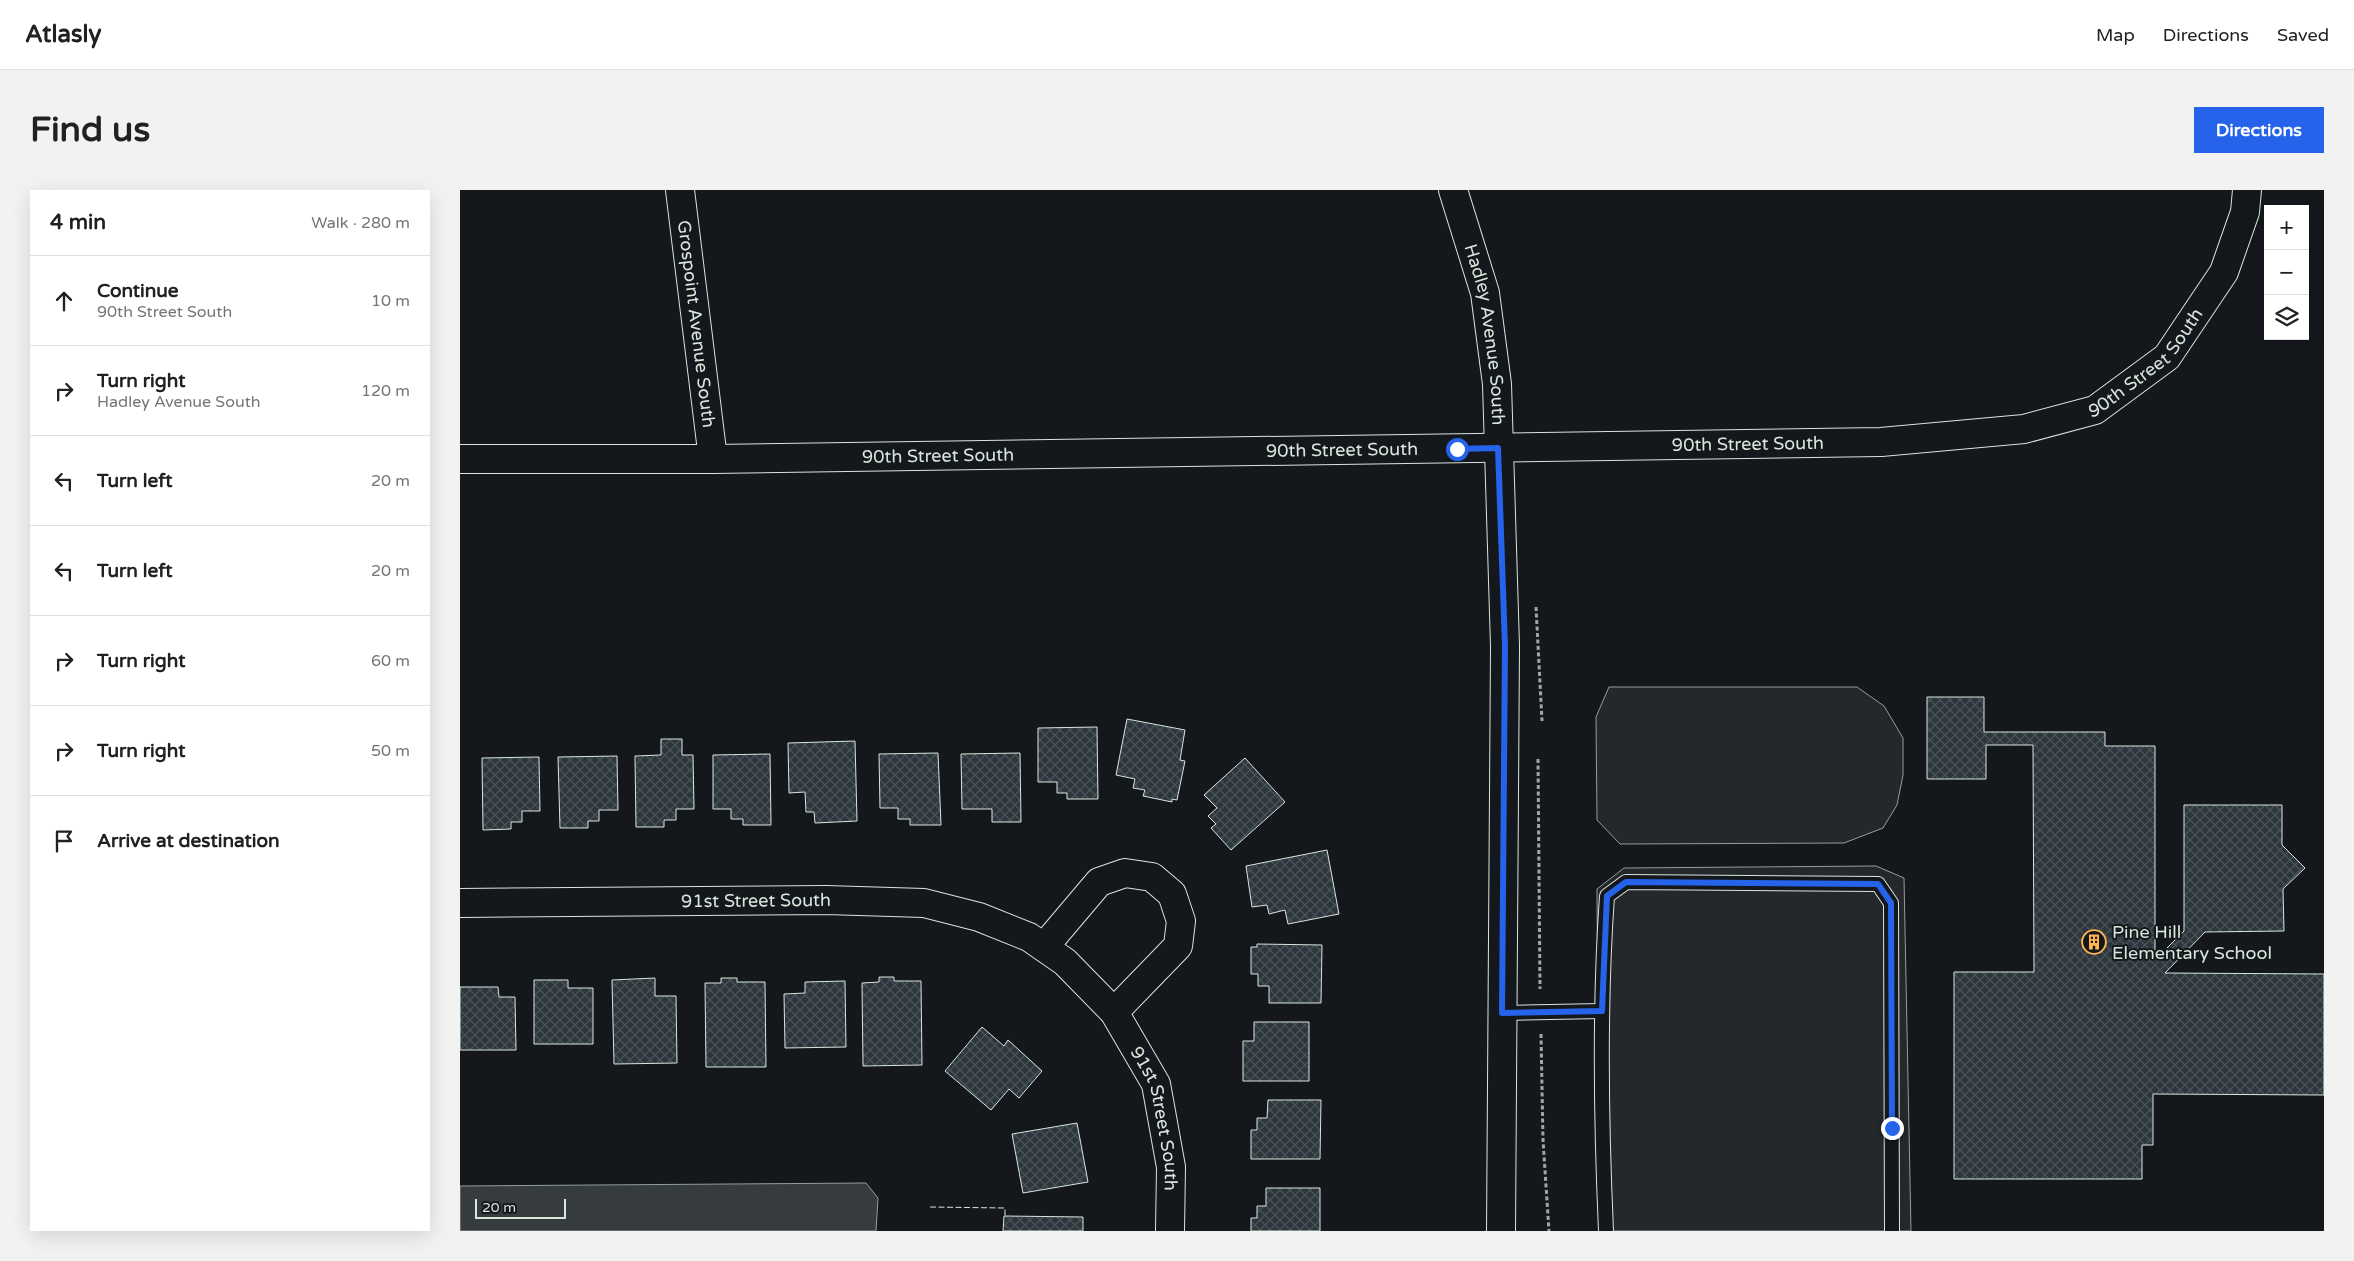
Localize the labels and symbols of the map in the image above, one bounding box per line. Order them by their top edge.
street label: Grospoint Avenue South [673,219,720,429]
street label: Hadley Avenue South [1459,241,1509,426]
street label: 90th Street South [2086,304,2208,422]
street label: 90th Street South [1672,432,1824,456]
street label: 90th Street South [1266,438,1418,462]
route start [1446,438,1469,461]
street label: 90th Street South [862,444,1014,468]
street label: 91st Street South [681,889,831,912]
place label: Pine Hill Elementary School [2112,921,2272,964]
building icon: Pine Hill Elementary School [2081,929,2107,955]
street label: 91st Street South [1125,1042,1182,1191]
route end [1881,1117,1904,1140]
scale bar [475,1196,566,1219]

